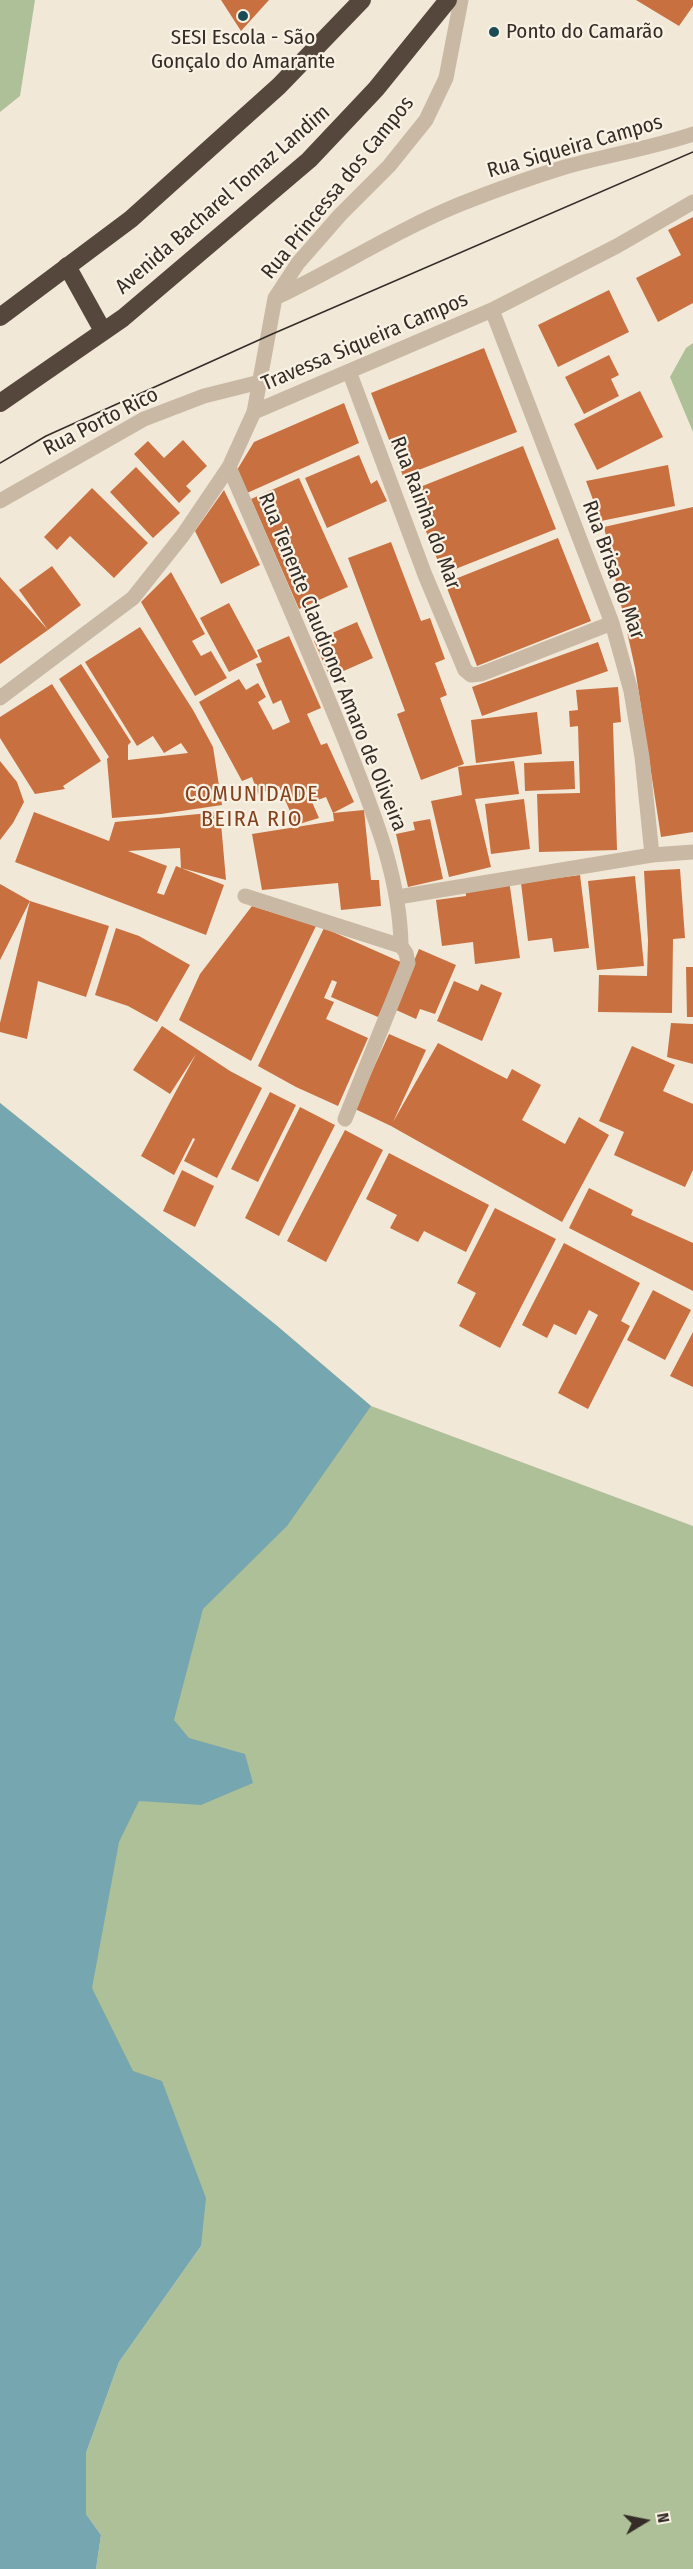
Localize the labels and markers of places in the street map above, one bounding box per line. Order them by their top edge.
marker: SESI Escola - São Gonçalo do Amarante [236,9,250,23]
place label: Ponto do Camarão [506,19,663,45]
place label: SESI Escola - São Gonçalo do Amarante [151,25,335,75]
marker: Ponto do Camarão [487,25,501,39]

